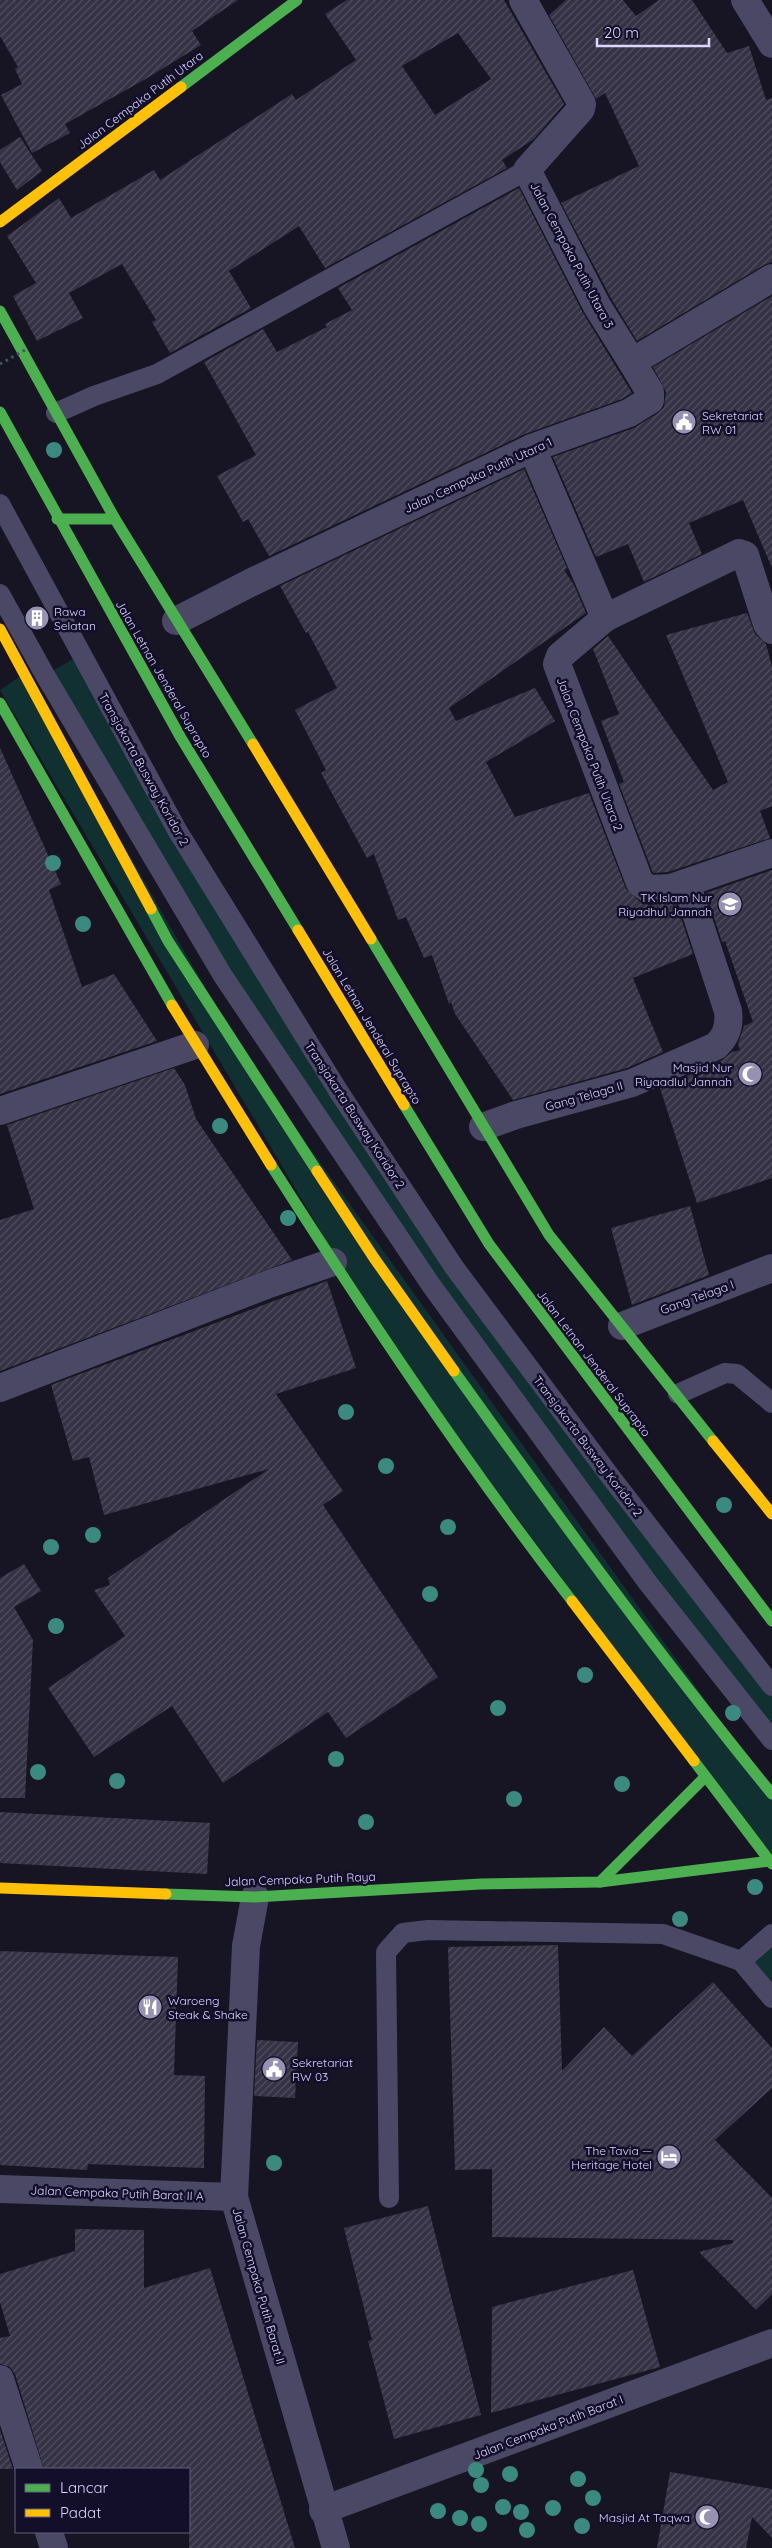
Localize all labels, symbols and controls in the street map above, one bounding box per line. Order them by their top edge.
scale bar [597,15,710,47]
text: 20 m [604,23,639,42]
street label: Jalan Cempaka Putih Utara [74,48,206,152]
street label: Jalan Cempaka Putih Utara 3 [527,179,617,331]
place label: Sekretariat RW 01 [702,408,763,437]
public building icon: Sekretariat RW 01 [671,409,697,435]
street label: Jalan Cempaka Putih Utara 1 [402,434,554,516]
street label: Jalan Letnan Jenderal Suprapto [113,597,215,761]
place label: Rawa Selatan [54,604,96,633]
building icon: Rawa Selatan [24,605,50,631]
street label: Jalan Cempaka Putih Utara 2 [554,675,626,833]
street label: Transjakarta Busway Koridor 2 [96,690,192,848]
place label: TK Islam Nur Riyadhul Jannah [618,890,712,919]
school or university icon: TK Islam Nur Riyadhul Jannah [717,891,743,917]
street label: Jalan Letnan Jenderal Suprapto [319,945,425,1107]
street label: Transjakarta Busway Koridor 2 [302,1039,408,1192]
place label: Masjid Nur Riyaadlul Jannah [635,1060,732,1089]
mosque icon: Masjid Nur Riyaadlul Jannah [737,1061,763,1087]
street label: Gang Telaga II [543,1078,625,1114]
street label: Gang Telaga I [658,1277,736,1317]
street label: Jalan Letnan Jenderal Suprapto [534,1287,654,1439]
street label: Transjakarta Busway Koridor 2 [530,1373,646,1520]
street label: Jalan Cempaka Putih Raya [224,1869,376,1889]
place label: Waroeng Steak & Shake [168,1993,248,2022]
restaurant icon: Waroeng Steak & Shake [137,1994,163,2020]
place label: Sekretariat RW 03 [292,2055,353,2084]
public building icon: Sekretariat RW 03 [261,2056,287,2082]
place label: The Tavia — Heritage Hotel [571,2143,652,2172]
hotel icon: The Tavia — Heritage Hotel [656,2144,682,2170]
street label: Jalan Cempaka Putih Barat II A [30,2182,204,2204]
street label: Jalan Cempaka Putih Barat II [229,2206,289,2366]
street label: Jalan Cempaka Putih Barat I [471,2391,625,2463]
legend [15,2468,190,2533]
text: Lancar [60,2478,109,2497]
text: Padat [60,2503,101,2522]
mosque icon: Masjid At Taqwa [694,2504,720,2530]
place label: Masjid At Taqwa [599,2510,690,2525]

